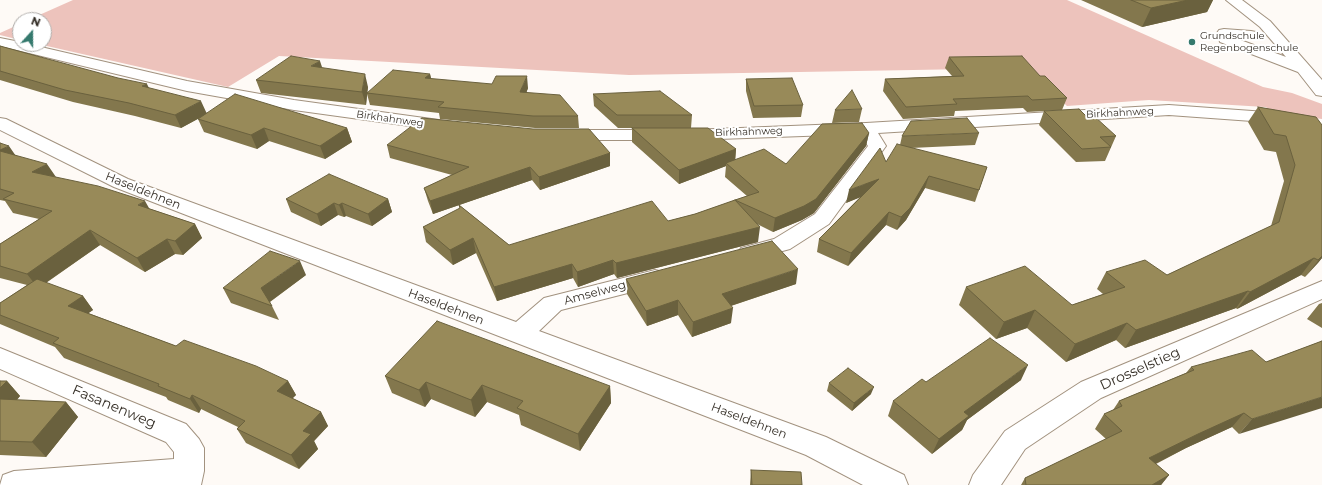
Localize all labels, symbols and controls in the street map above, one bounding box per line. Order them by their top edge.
north arrow [12,12,52,52]
text: N [29,14,43,30]
place label: Grundschule Regenbogenschule [1200,30,1298,54]
marker: Grundschule Regenbogenschule [1187,37,1197,47]
street label: Birkhahnweg [1086,105,1154,121]
street label: Birkhahnweg [356,108,424,130]
street label: Birkhahnweg [715,125,783,139]
street label: Haseldehnen [103,169,183,213]
street label: Amselweg [562,278,628,308]
street label: Haseldehnen [406,286,486,328]
street label: Drosselstieg [1097,344,1183,394]
street label: Fasanenweg [70,382,158,432]
street label: Haseldehnen [709,400,789,442]

